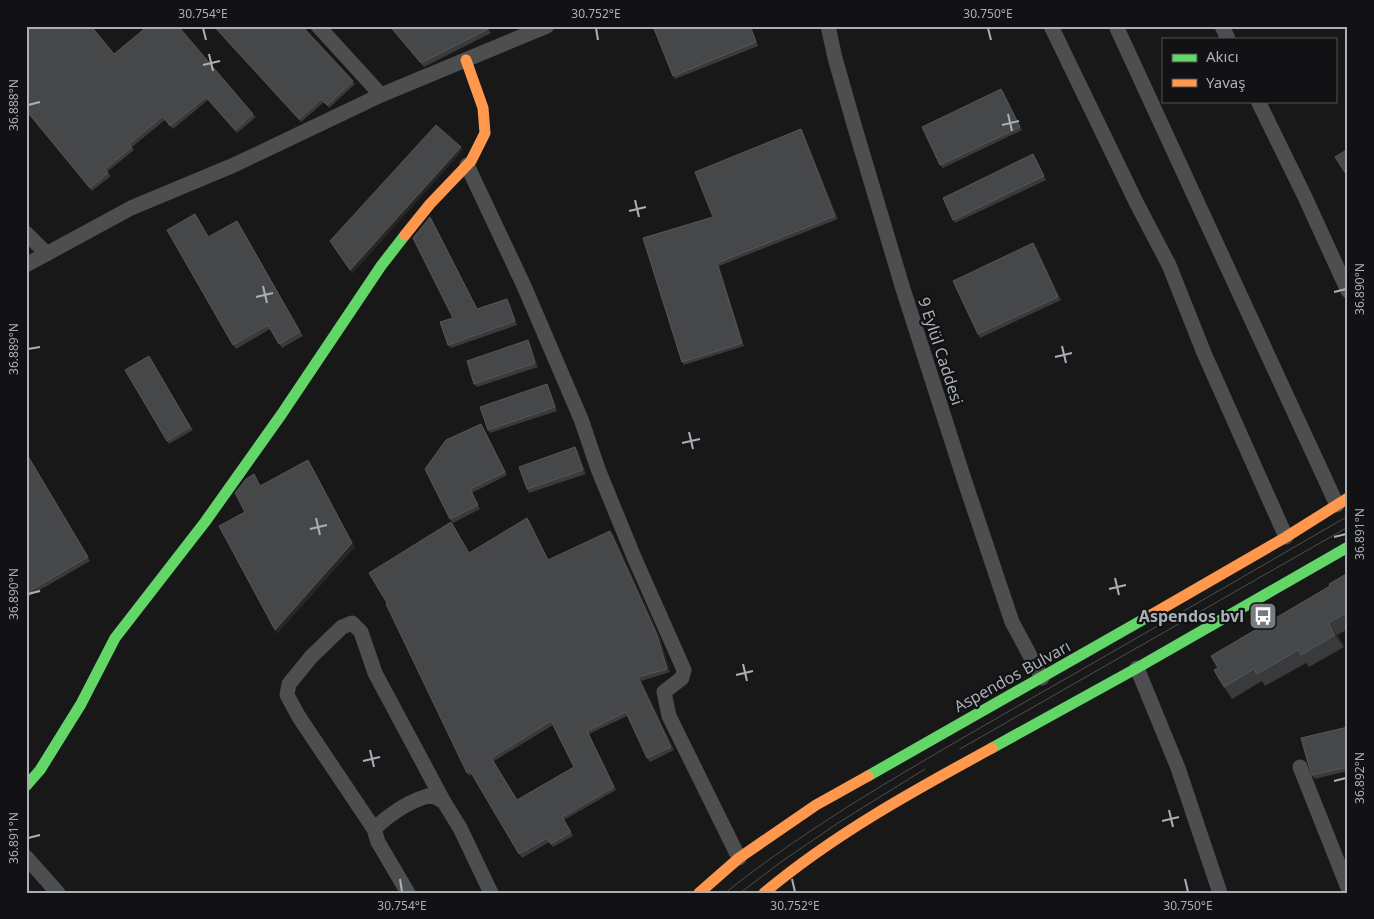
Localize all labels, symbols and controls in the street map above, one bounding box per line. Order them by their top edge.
text: 30.754°E [178,5,228,22]
text: 30.752°E [571,5,621,22]
text: 30.750°E [963,5,1013,22]
legend [1162,38,1336,102]
text: Akıcı [1206,46,1239,66]
text: Yavaş [1206,72,1245,92]
text: 36.888°N [5,79,22,131]
text: 36.890°N [1351,263,1368,315]
street label: 9 Eylül Caddesi [913,294,969,408]
text: 36.889°N [5,323,22,375]
text: 36.891°N [1351,508,1368,560]
text: 36.890°N [5,568,22,620]
bus stop icon: Aspendos bvl [1248,601,1278,631]
place label: Aspendos bvl [1139,605,1244,627]
street label: Aspendos Bulvarı [950,635,1074,717]
text: 36.892°N [1351,752,1368,804]
text: 36.891°N [5,812,22,864]
text: 30.754°E [377,897,427,914]
text: 30.752°E [770,897,820,914]
text: 30.750°E [1163,897,1213,914]

